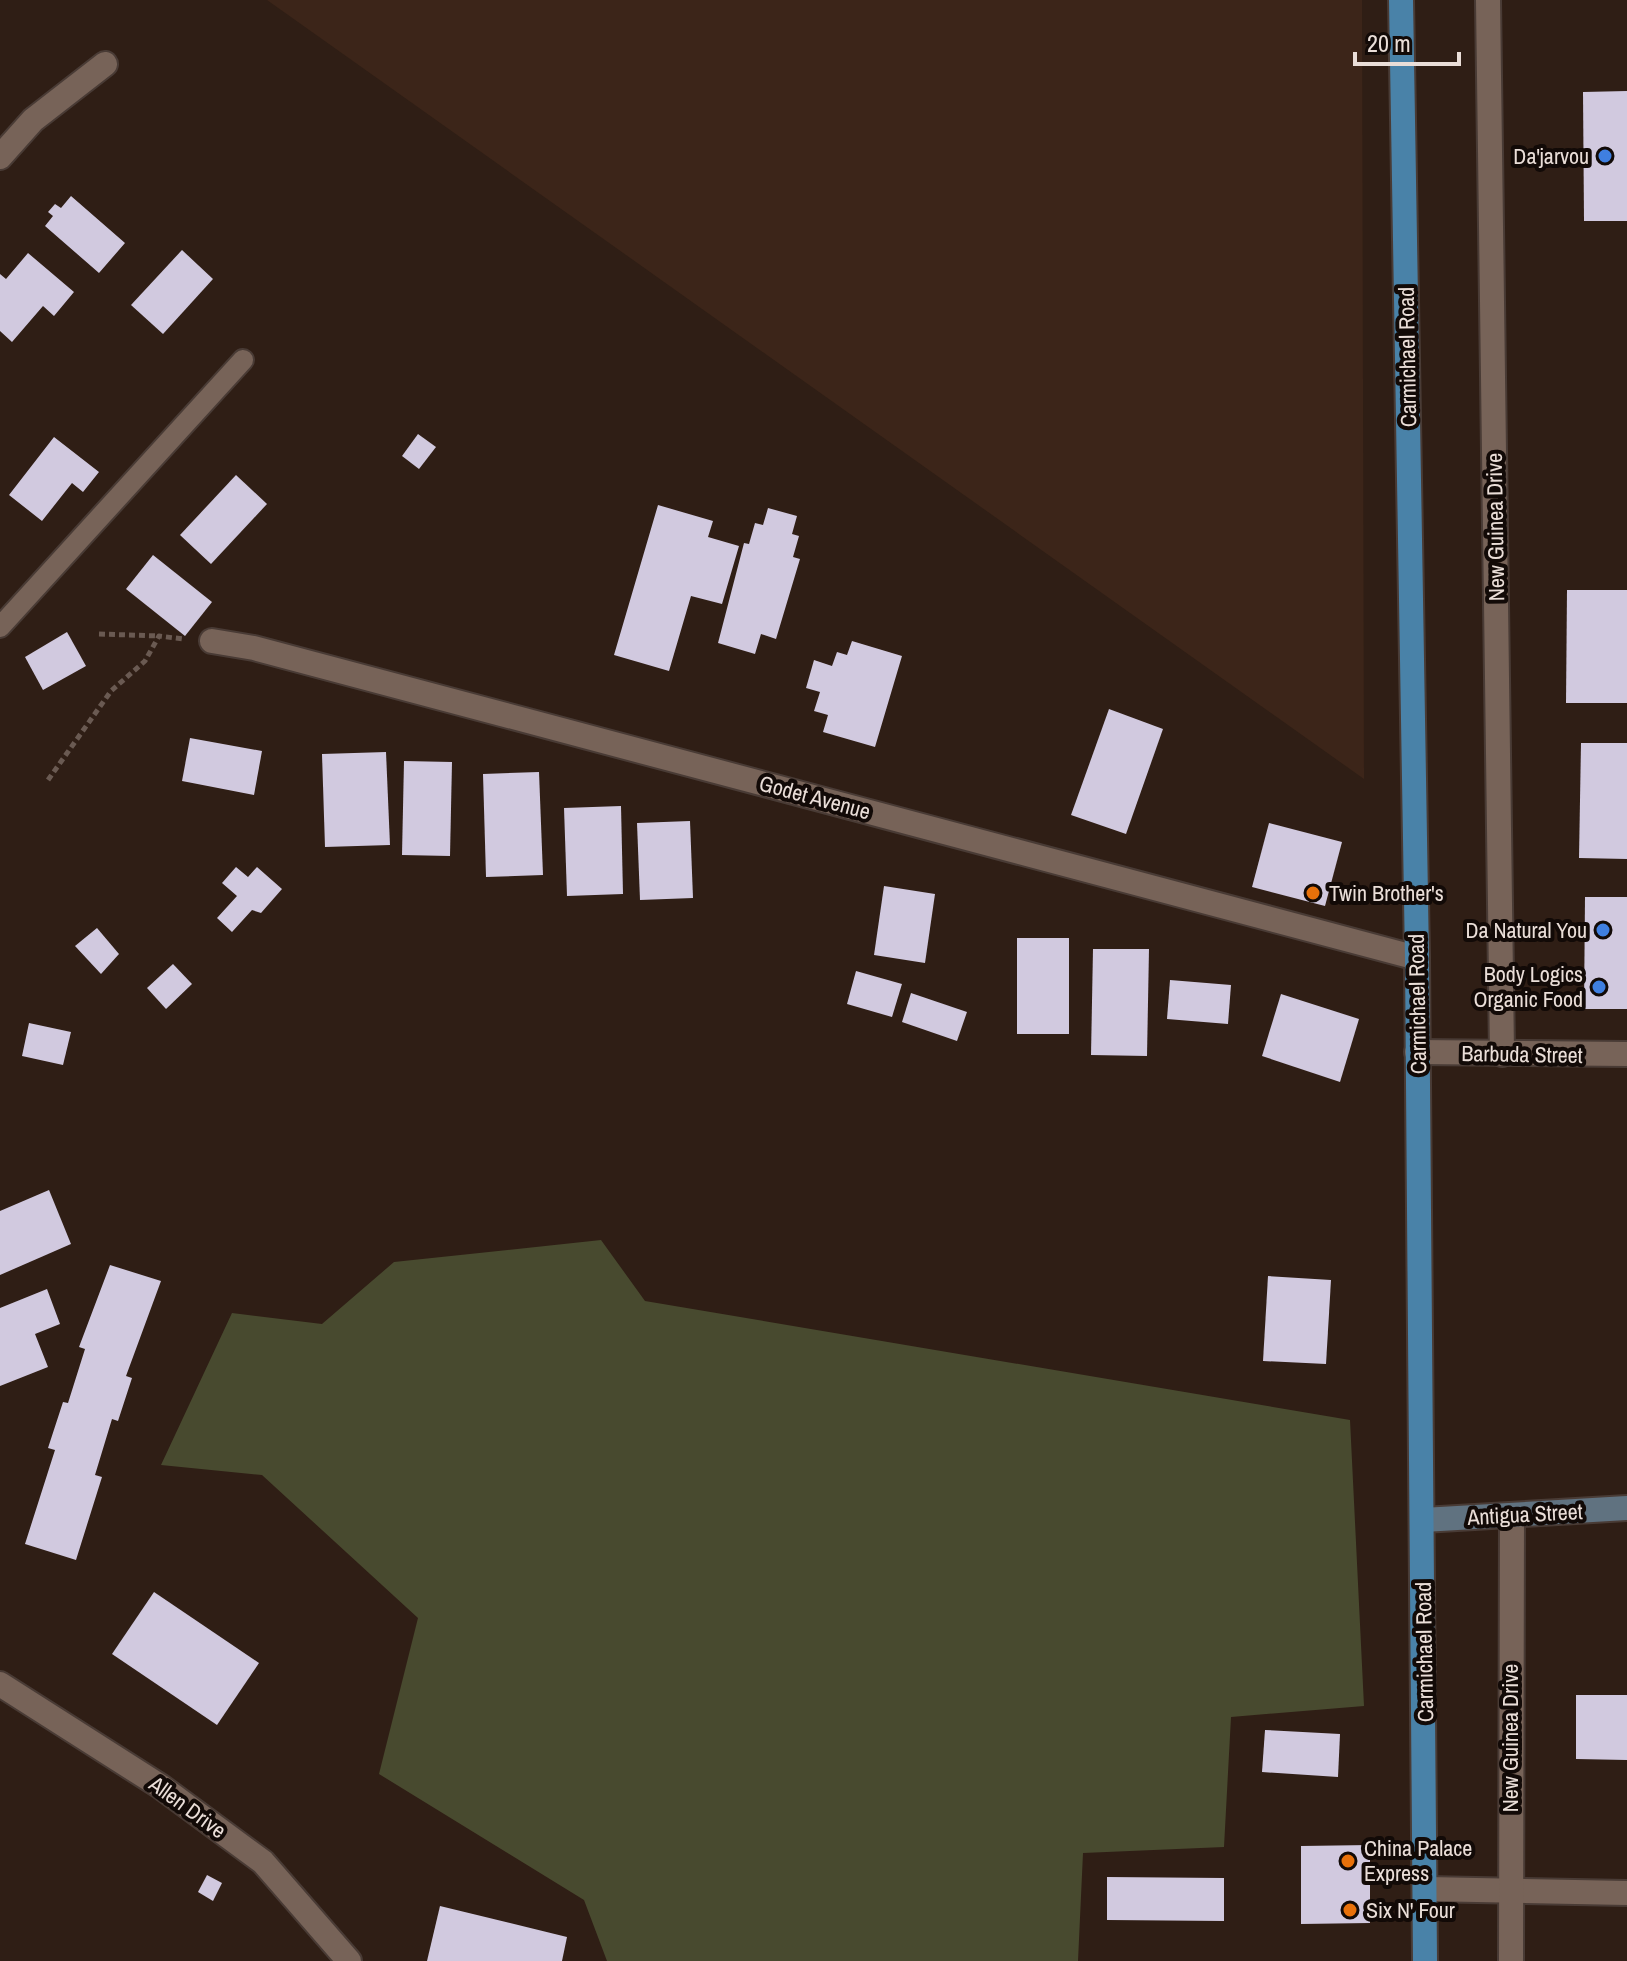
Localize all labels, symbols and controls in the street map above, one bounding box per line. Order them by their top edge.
scale bar [1355,16,1459,66]
text: 20 m [1367,27,1411,59]
place label: Da'jarvou [1513,141,1589,171]
marker: Da'jarvou [1596,147,1614,165]
street label: Carmichael Road [1391,287,1423,427]
street label: New Guinea Drive [1479,453,1511,601]
street label: Godet Avenue [756,768,874,826]
place label: Twin Brother's [1329,878,1444,908]
marker: Twin Brother's [1304,884,1322,902]
place label: Da Natural You [1465,915,1587,945]
marker: Da Natural You [1594,921,1612,939]
street label: Carmichael Road [1401,934,1433,1074]
place label: Body Logics Organic Food [1474,959,1583,1014]
marker: Body Logics Organic Food [1590,978,1608,996]
street label: Barbuda Street [1461,1038,1583,1070]
street label: Antigua Street [1466,1496,1583,1532]
street label: Carmichael Road [1408,1582,1440,1722]
street label: New Guinea Drive [1495,1664,1525,1812]
street label: Allen Drive [143,1768,233,1845]
place label: China Palace Express [1364,1833,1472,1888]
marker: China Palace Express [1339,1852,1357,1870]
place label: Six N' Four [1366,1895,1455,1925]
marker: Six N' Four [1341,1901,1359,1919]

